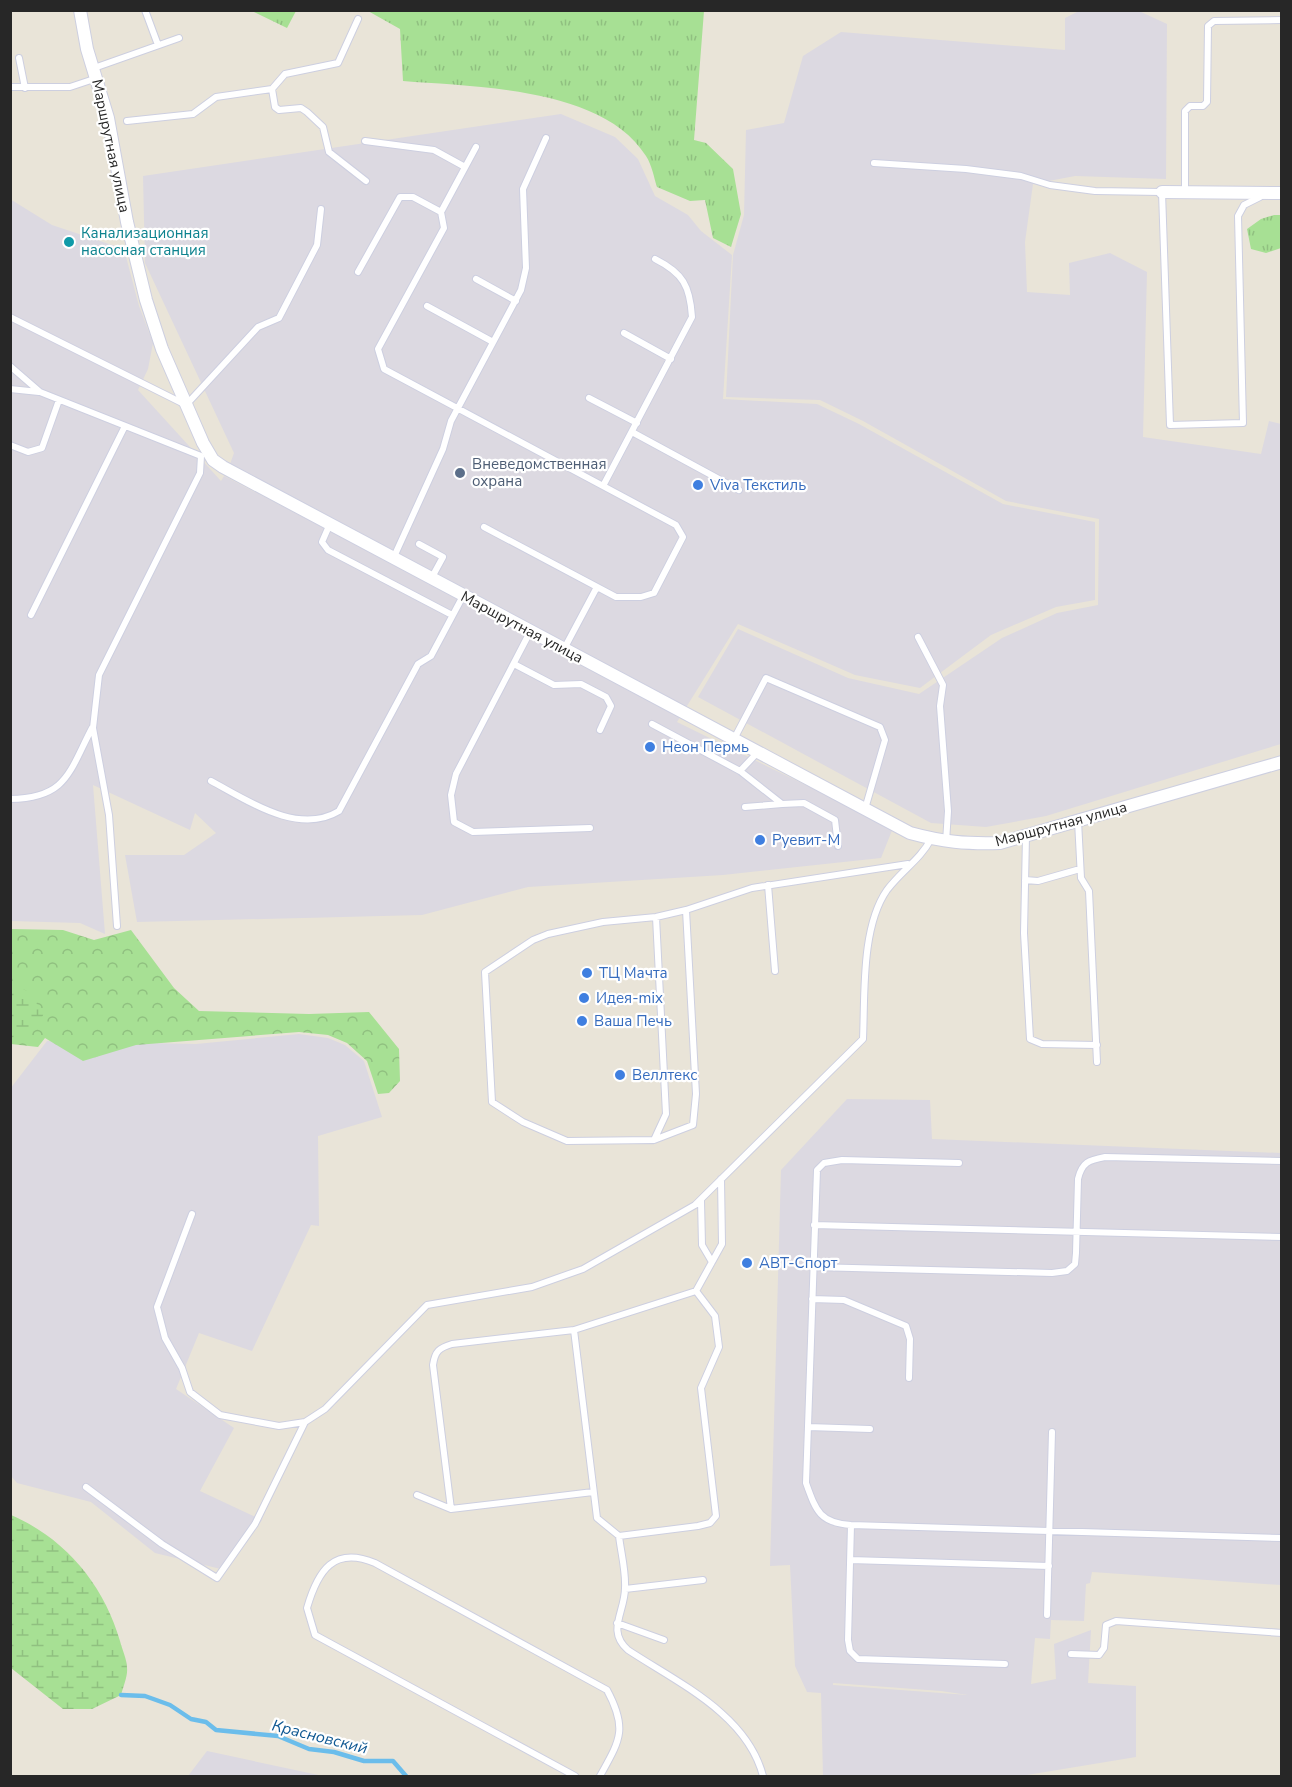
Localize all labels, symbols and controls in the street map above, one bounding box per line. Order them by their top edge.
street label: Маршрутная улица [87,77,135,215]
place label: Канализационная насосная станция [81,223,209,260]
marker: Канализационная насосная станция [62,235,76,249]
place label: Вневедомственная охрана [472,454,607,491]
marker: Вневедомственная охрана [453,466,467,480]
place label: Viva Текстиль [709,475,806,495]
marker: Viva Текстиль [691,478,705,492]
street label: Маршрутная улица [457,586,587,668]
place label: Неон Пермь [662,737,749,757]
marker: Неон Пермь [643,740,657,754]
street label: Маршрутная улица [993,797,1129,851]
place label: Руевит-М [772,830,840,850]
marker: Руевит-М [753,833,767,847]
place label: ТЦ Мачта [599,963,668,983]
marker: ТЦ Мачта [580,966,594,980]
place label: Идея-mix [596,988,663,1008]
marker: Идея-mix [577,991,591,1005]
place label: Ваша Печь [594,1011,672,1031]
marker: Ваша Печь [575,1014,589,1028]
place label: Веллтекс [632,1065,697,1085]
marker: Веллтекс [613,1068,627,1082]
place label: АВТ-Спорт [759,1253,838,1273]
marker: АВТ-Спорт [740,1256,754,1270]
water label: Красновский [270,1714,370,1759]

